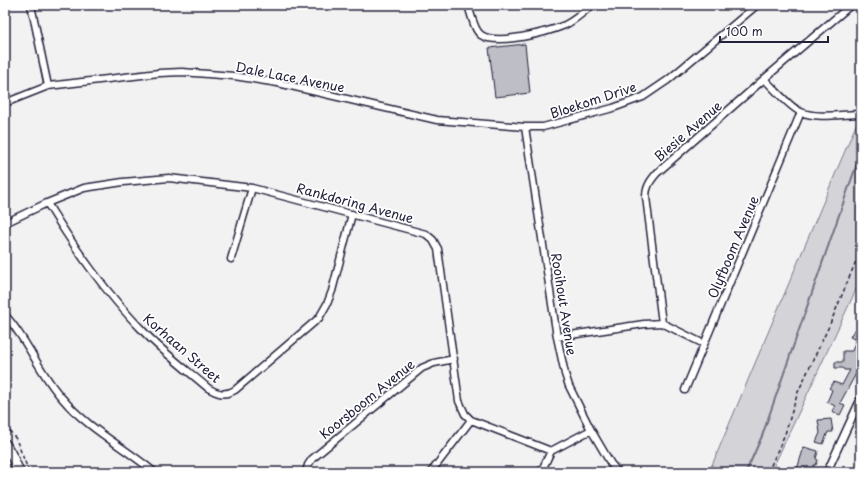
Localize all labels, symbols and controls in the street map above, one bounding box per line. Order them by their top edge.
scale bar [720,18,828,44]
text: 100 m [726,22,763,40]
street label: Dale Lace Avenue [234,57,346,96]
street label: Bloekom Drive [547,77,639,122]
street label: Biesie Avenue [650,96,726,165]
street label: Rankdoring Avenue [295,178,416,227]
street label: Olyfboom Avenue [702,193,763,301]
street label: Rooihout Avenue [547,251,582,357]
street label: Korhaan Street [139,309,225,387]
street label: Koorsboom Avenue [315,354,418,443]

